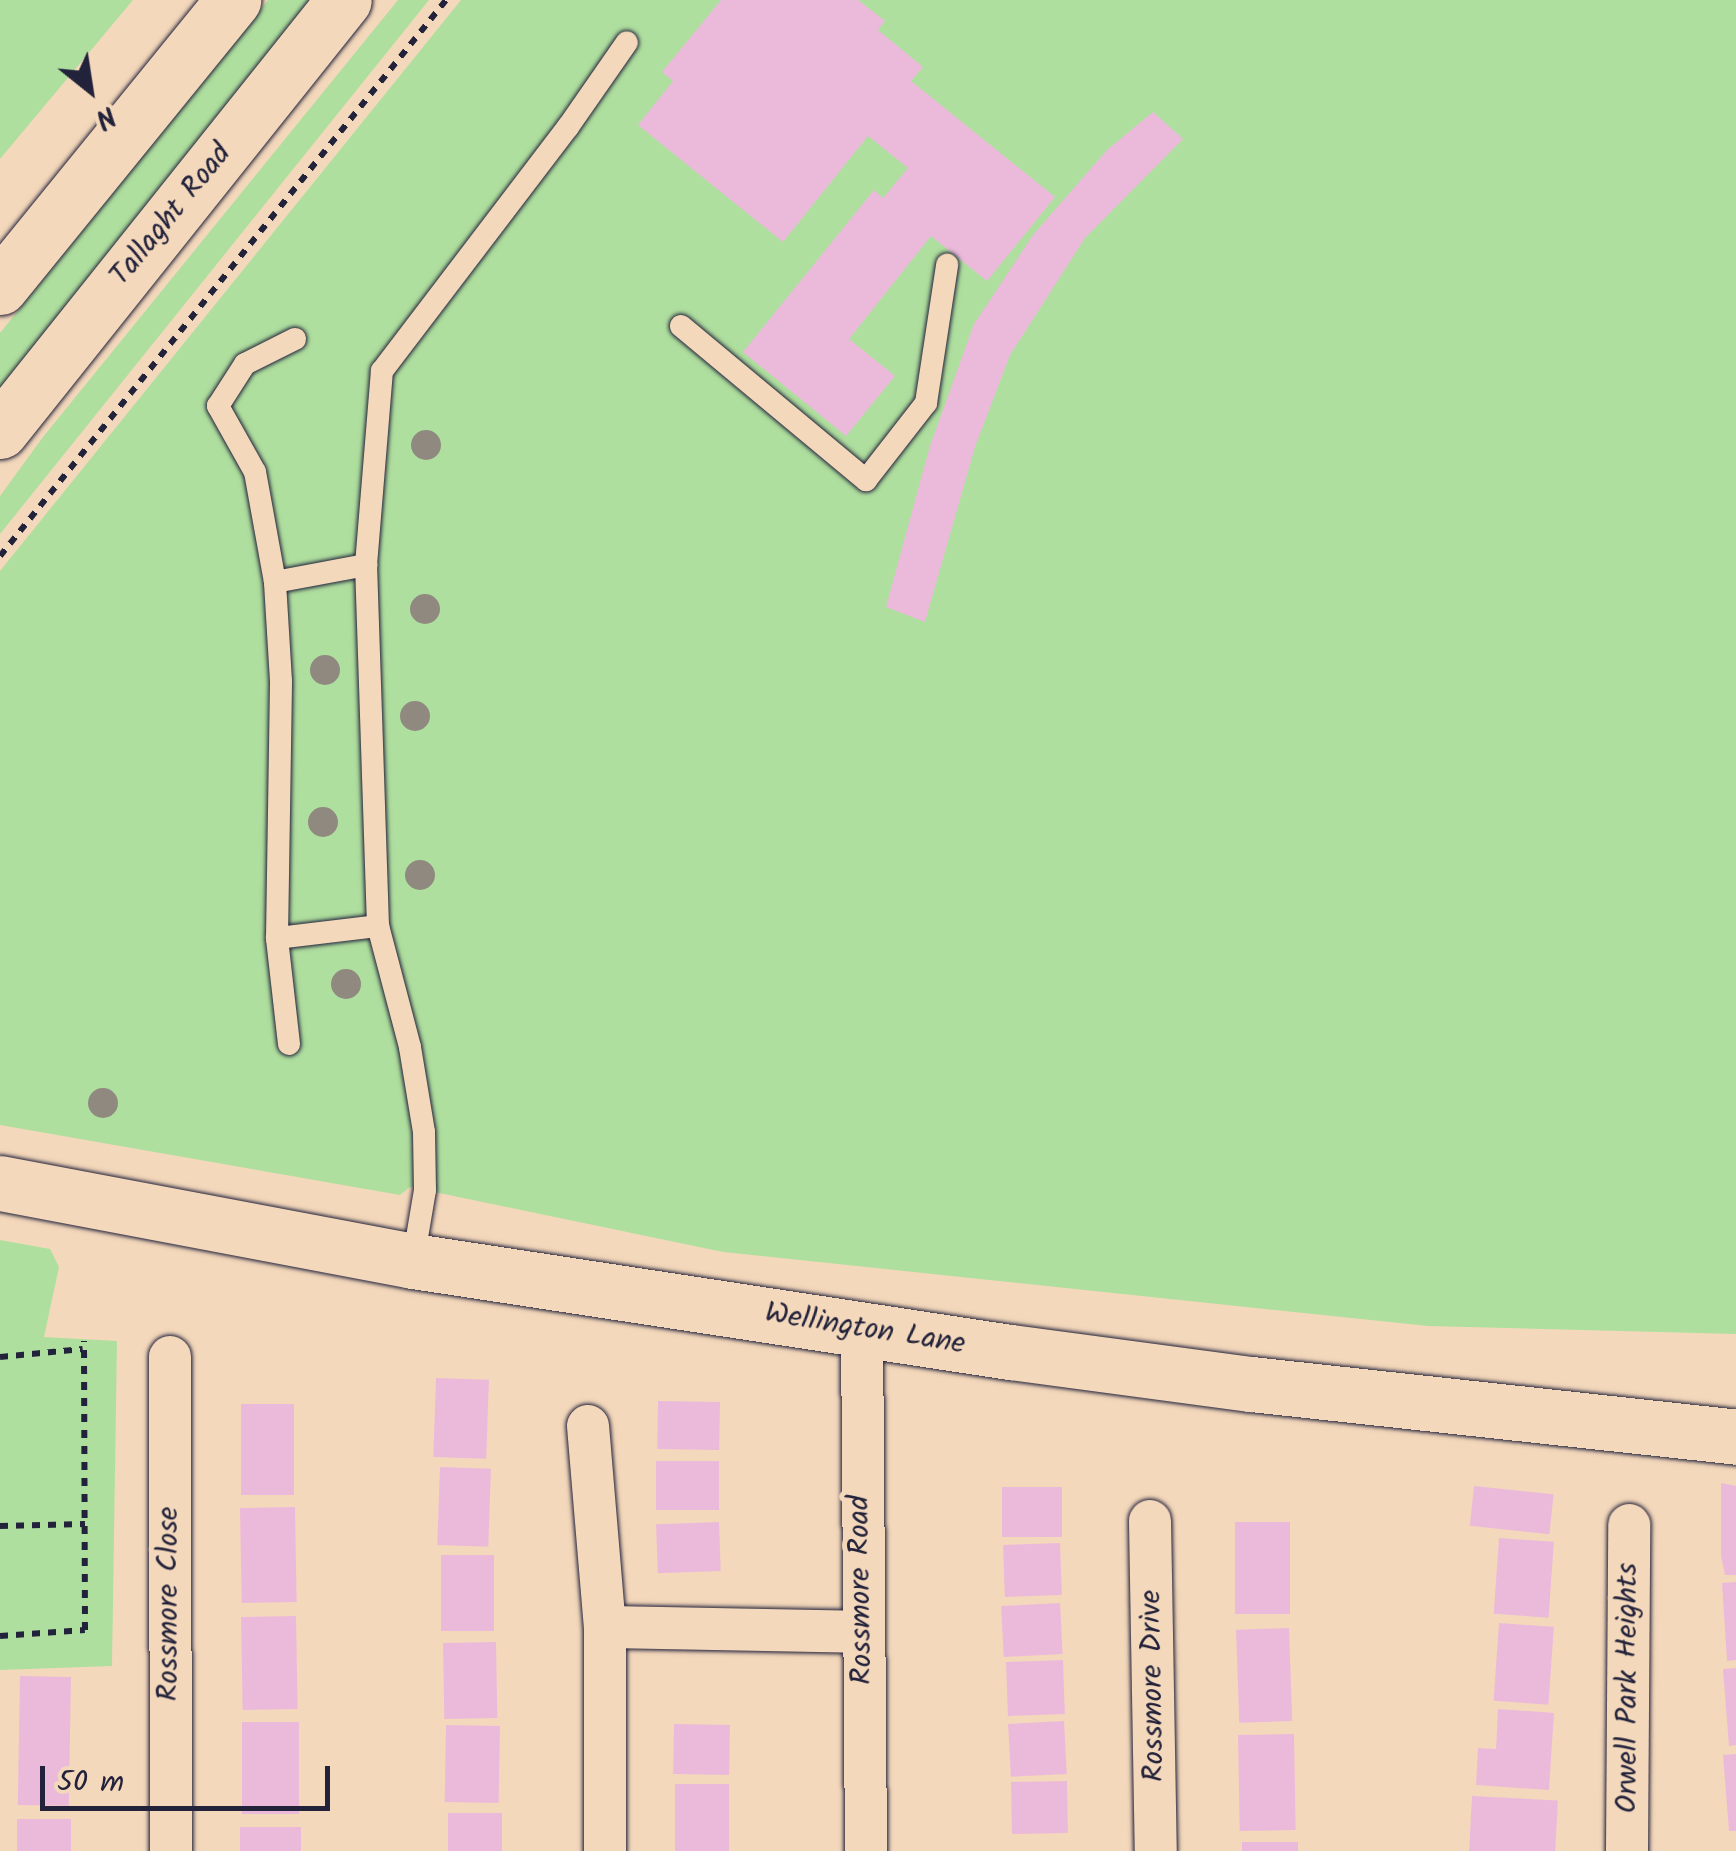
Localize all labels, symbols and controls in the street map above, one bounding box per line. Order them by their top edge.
north arrow [40,40,140,140]
text: N [86,93,124,140]
street label: Tallaght Road [103,136,239,294]
street label: Wellington Lane [762,1295,968,1363]
street label: Rossmore Road [841,1495,881,1685]
street label: Rossmore Close [151,1507,187,1701]
street label: Orwell Park Heights [1610,1563,1646,1813]
street label: Rossmore Drive [1133,1590,1173,1782]
scale bar [45,1746,335,1808]
text: 50 m [57,1759,124,1807]

